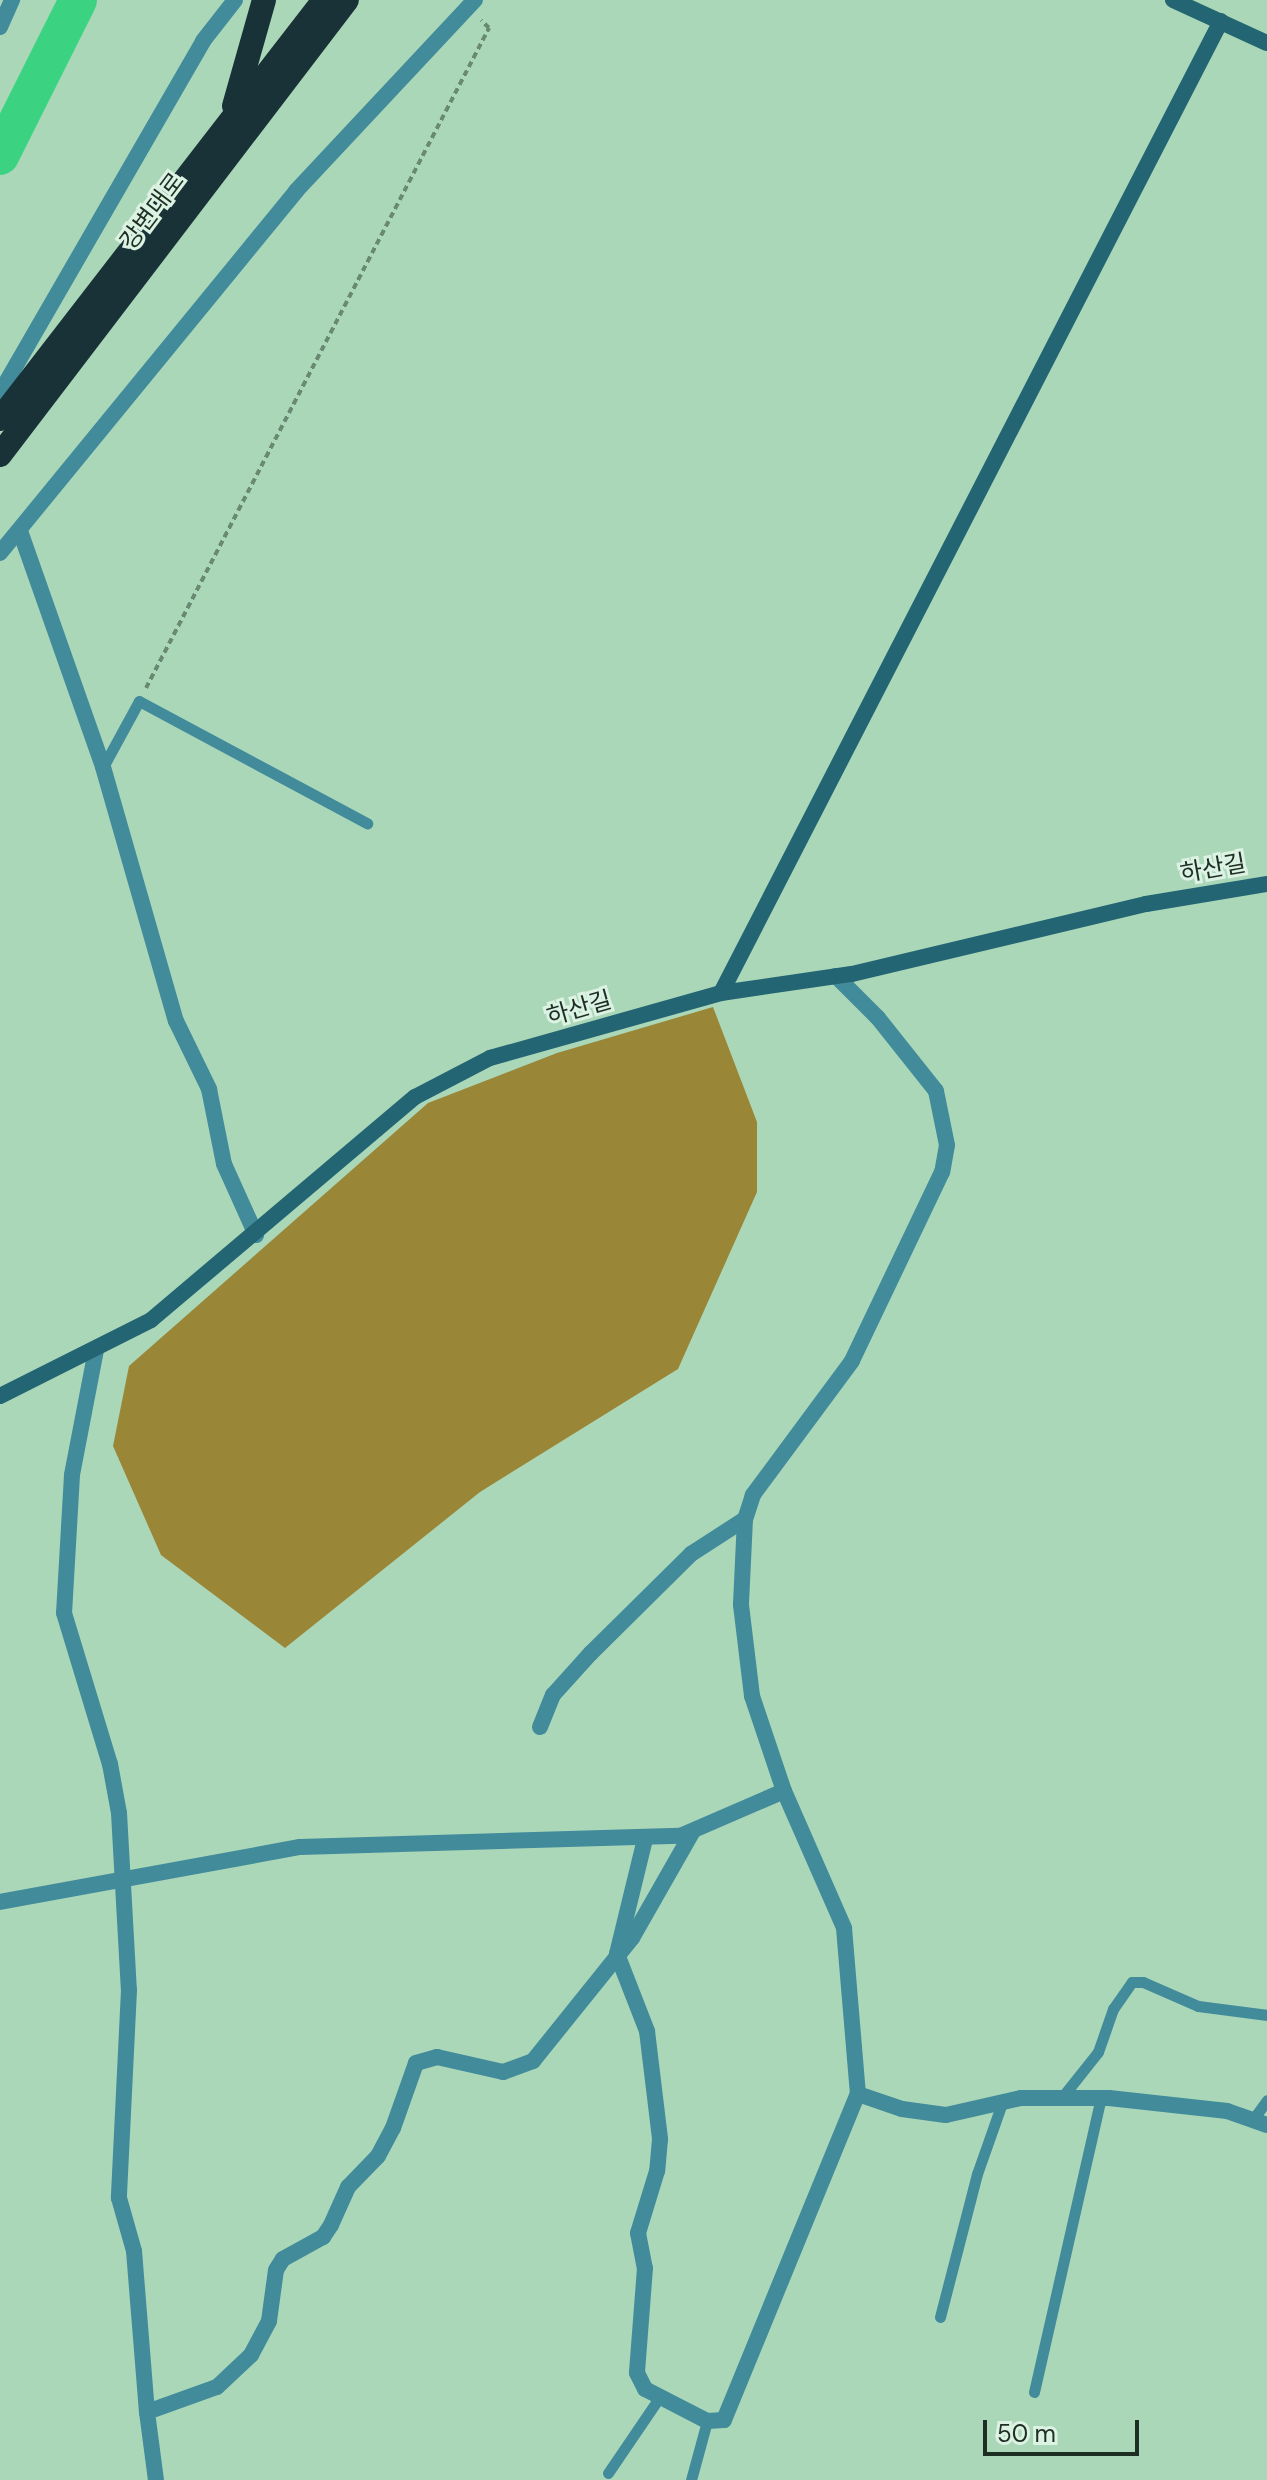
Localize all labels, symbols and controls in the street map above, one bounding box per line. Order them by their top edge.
street label: 강변대로 [114,167,190,255]
street label: 하산길 [1178,848,1248,888]
street label: 하산길 [543,985,615,1031]
scale bar [987,2404,1143,2454]
text: 50 m [997,2418,1056,2449]

